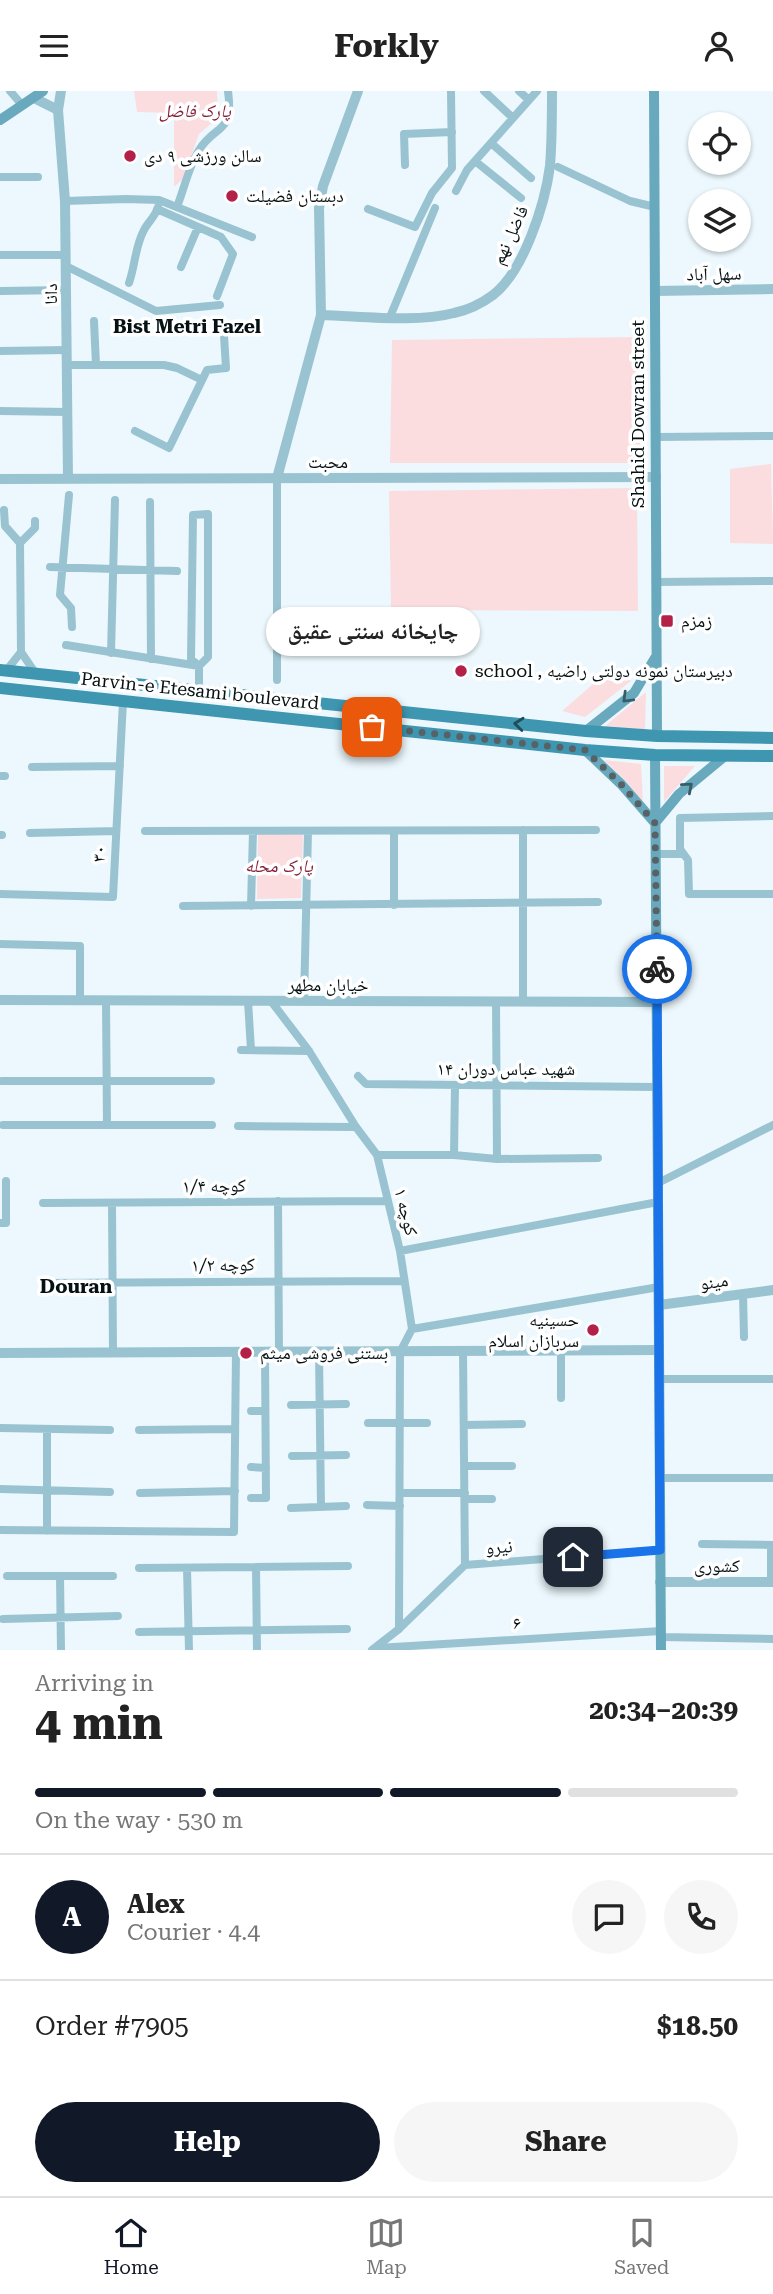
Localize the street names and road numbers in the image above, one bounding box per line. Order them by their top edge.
street label: فاضل نهم [487,202,534,269]
street label: سهل آباد [686,263,742,285]
street label: دانا [40,283,61,305]
street label: Shahid Dowran street [627,320,648,508]
street label: محبت [308,451,348,473]
street label: Parvin-e Etesami boulevard [80,668,321,714]
street label: ۳۰ [88,845,109,863]
street label: خیابان مطهر [287,974,368,996]
street label: شهید عباس دوران ۱۴ [437,1058,575,1080]
street label: کوچه ۱/۴ [182,1174,247,1197]
street label: کوچه ۱ [390,1186,423,1238]
street label: کوچه ۱/۲ [191,1253,256,1276]
street label: مینو [698,1269,729,1294]
street label: نیرو [485,1535,513,1558]
street label: کشوری [694,1555,740,1577]
street label: ۶ [512,1612,522,1633]

